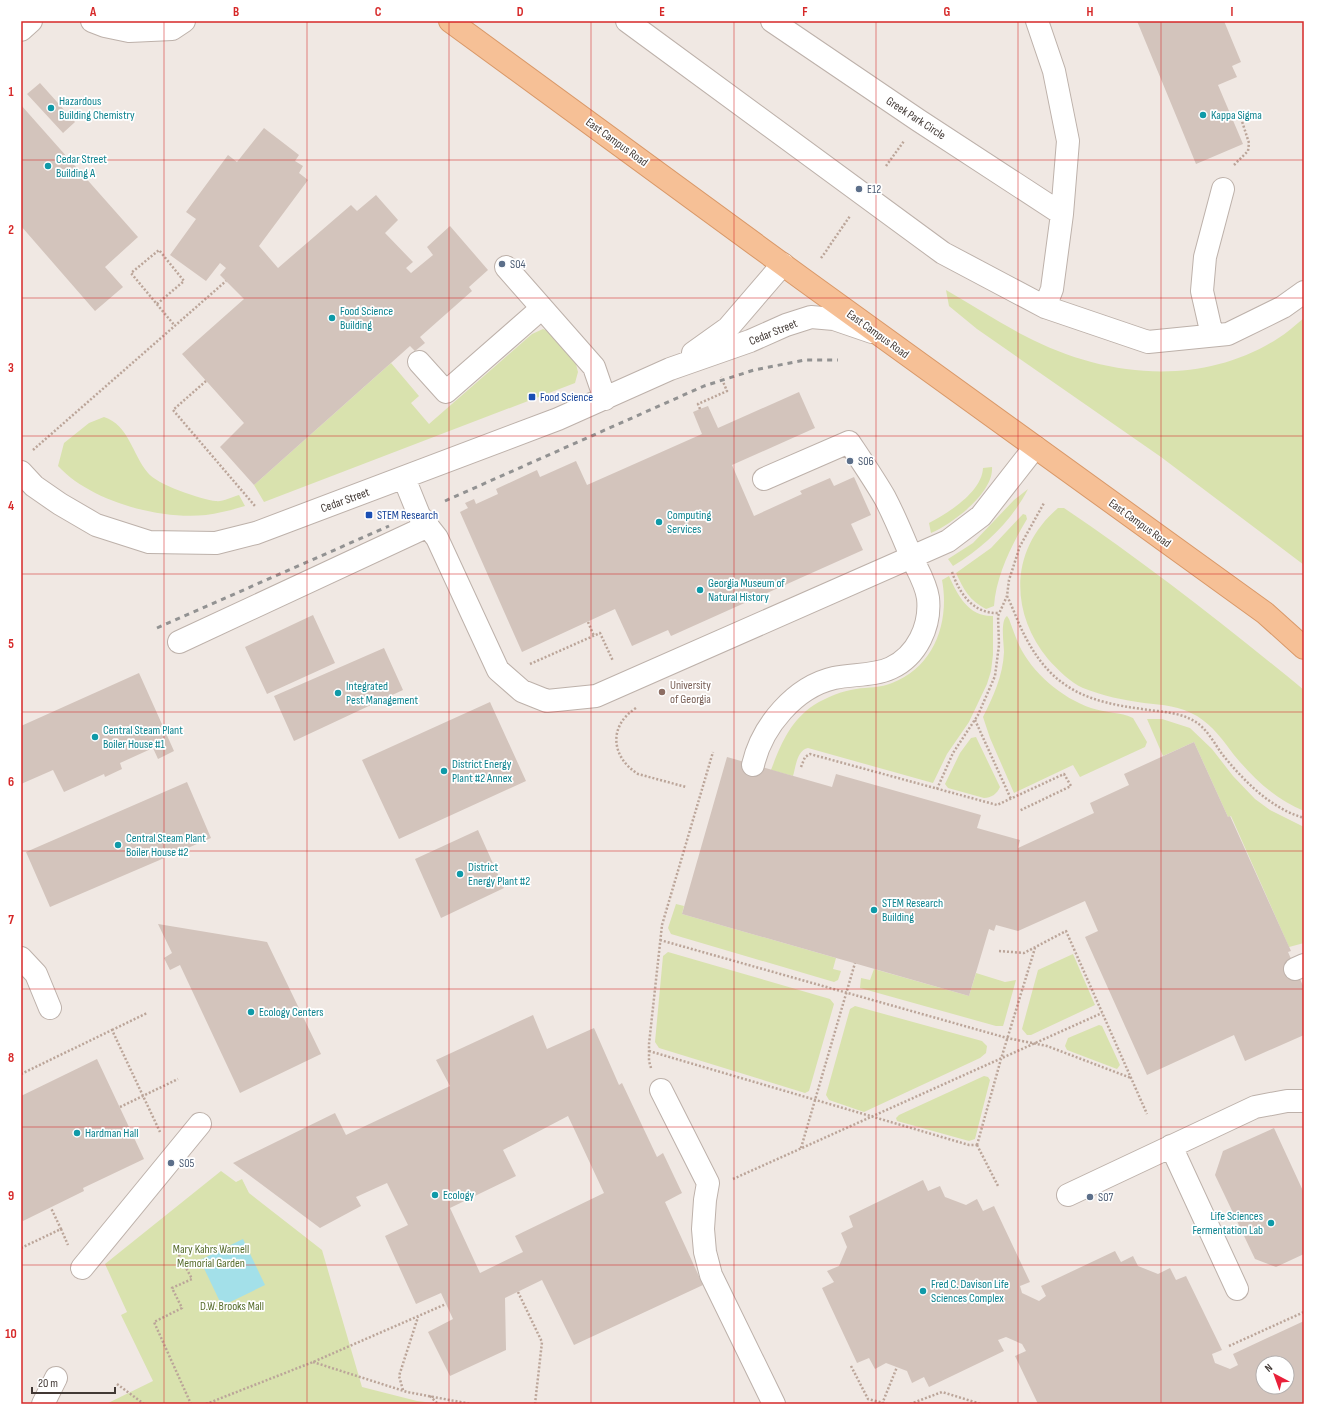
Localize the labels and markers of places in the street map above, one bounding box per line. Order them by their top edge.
place label: Hazardous Building Chemistry [59,94,135,123]
marker: Hazardous Building Chemistry [46,103,56,113]
place label: Kappa Sigma [1211,108,1262,123]
marker: Kappa Sigma [1198,110,1208,120]
place label: Cedar Street Building A [56,152,107,181]
marker: Cedar Street Building A [43,161,53,171]
place label: E12 [867,182,881,197]
marker: E12 [854,184,864,194]
place label: S04 [510,257,526,272]
marker: S04 [497,259,507,269]
place label: Food Science Building [340,304,393,333]
marker: Food Science Building [327,313,337,323]
place label: Food Science [540,390,593,405]
marker: Food Science [527,392,537,402]
place label: S06 [858,454,874,469]
marker: S06 [845,456,855,466]
place label: STEM Research [377,508,438,523]
place label: Computing Services [667,508,711,537]
marker: STEM Research [364,510,374,520]
marker: Computing Services [654,517,664,527]
place label: Georgia Museum of Natural History [708,576,785,605]
marker: Georgia Museum of Natural History [695,585,705,595]
place label: University of Georgia [670,678,711,707]
place label: Integrated Pest Management [346,679,419,708]
marker: University of Georgia [657,687,667,697]
marker: Integrated Pest Management [333,688,343,698]
place label: Central Steam Plant Boiler House #1 [103,723,183,752]
marker: Central Steam Plant Boiler House #1 [90,732,100,742]
place label: District Energy Plant #2 Annex [452,757,512,786]
marker: District Energy Plant #2 Annex [439,766,449,776]
place label: Central Steam Plant Boiler House #2 [126,831,206,860]
marker: Central Steam Plant Boiler House #2 [113,840,123,850]
place label: District Energy Plant #2 [468,860,530,889]
marker: District Energy Plant #2 [455,869,465,879]
place label: STEM Research Building [882,896,943,925]
marker: STEM Research Building [869,905,879,915]
place label: Ecology Centers [259,1005,324,1020]
marker: Ecology Centers [246,1007,256,1017]
place label: Hardman Hall [85,1126,139,1141]
marker: Hardman Hall [72,1128,82,1138]
place label: S05 [179,1156,194,1171]
marker: S05 [166,1158,176,1168]
place label: Ecology [443,1188,474,1203]
marker: Ecology [430,1190,440,1200]
place label: S07 [1098,1190,1113,1205]
marker: S07 [1085,1192,1095,1202]
place label: Life Sciences Fermentation Lab [1192,1209,1263,1238]
marker: Life Sciences Fermentation Lab [1266,1218,1276,1228]
place label: Fred C. Davison Life Sciences Complex [931,1277,1009,1306]
marker: Fred C. Davison Life Sciences Complex [918,1286,928,1296]

